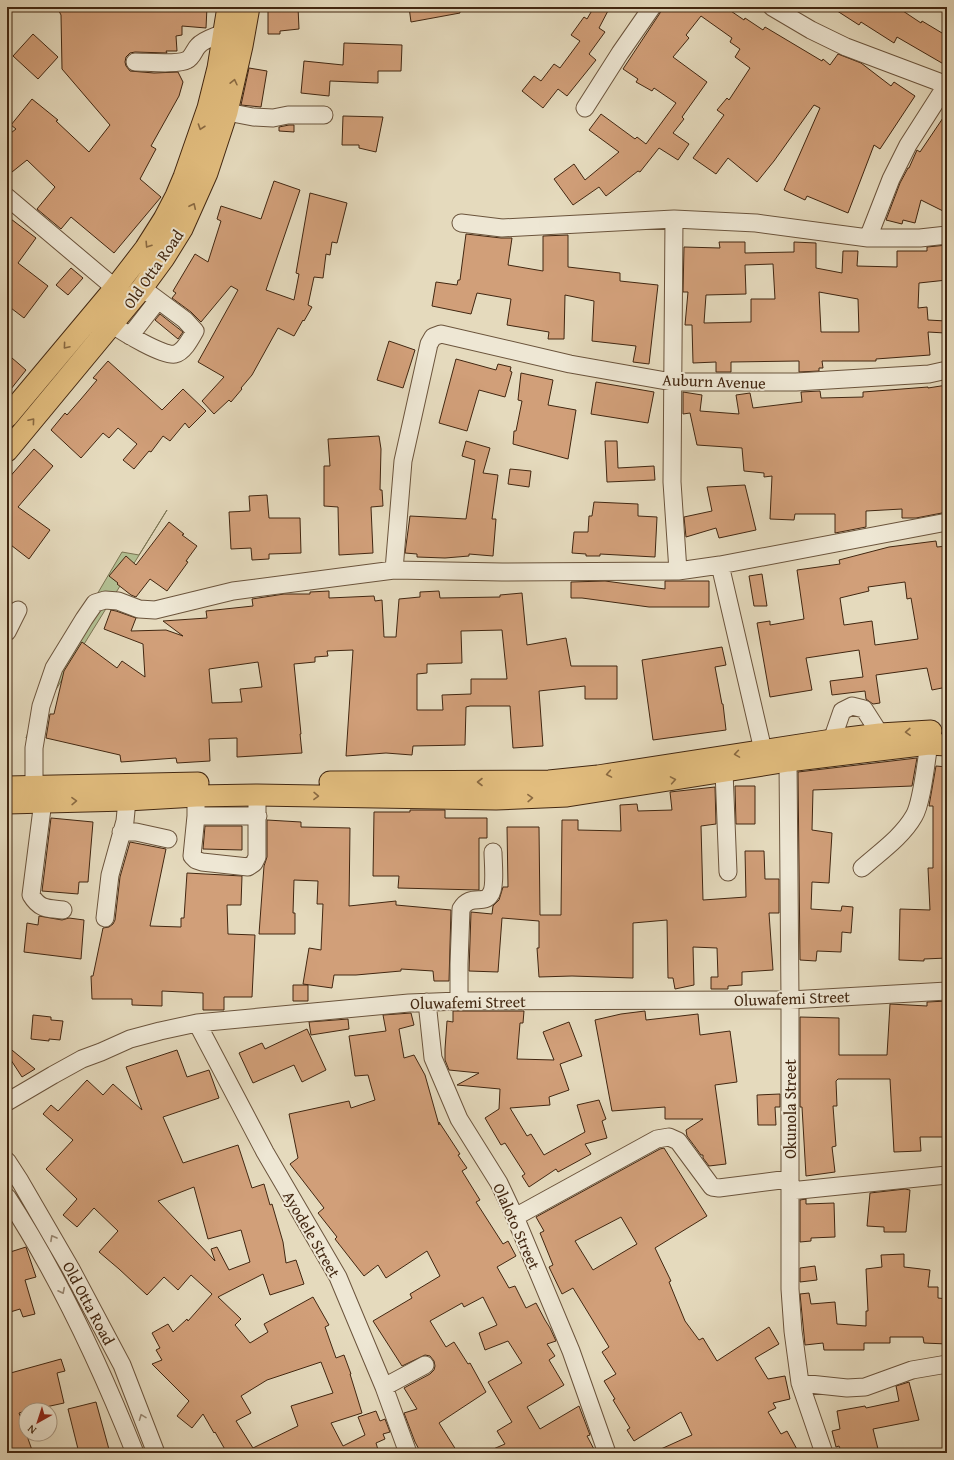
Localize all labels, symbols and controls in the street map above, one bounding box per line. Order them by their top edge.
one-way arrow [229,79,237,85]
one-way arrow [198,123,206,130]
one-way arrow [188,202,196,210]
street label: Old Otta Road [117,224,189,314]
one-way arrow [145,241,153,248]
one-way arrow [64,341,71,349]
street label: Auburn Avenue [662,367,766,395]
one-way arrow [28,418,35,426]
one-way arrow [905,728,911,737]
one-way arrow [734,749,741,758]
one-way arrow [606,769,612,778]
one-way arrow [670,776,676,785]
one-way arrow [477,778,483,786]
one-way arrow [313,792,319,800]
one-way arrow [527,793,533,802]
one-way arrow [71,797,77,805]
street label: Oluwafemi Street [734,984,851,1012]
street label: Oluwafemi Street [410,989,526,1015]
street label: Okunola Street [778,1059,802,1159]
street label: Olaloto Street [487,1179,547,1273]
street label: Ayodele Street [277,1186,347,1282]
one-way arrow [51,1234,58,1242]
street label: Old Otta Road [57,1257,121,1350]
one-way arrow [57,1287,65,1294]
north arrow [18,1402,58,1442]
one-way arrow [138,1413,146,1420]
text: N [23,1421,40,1438]

